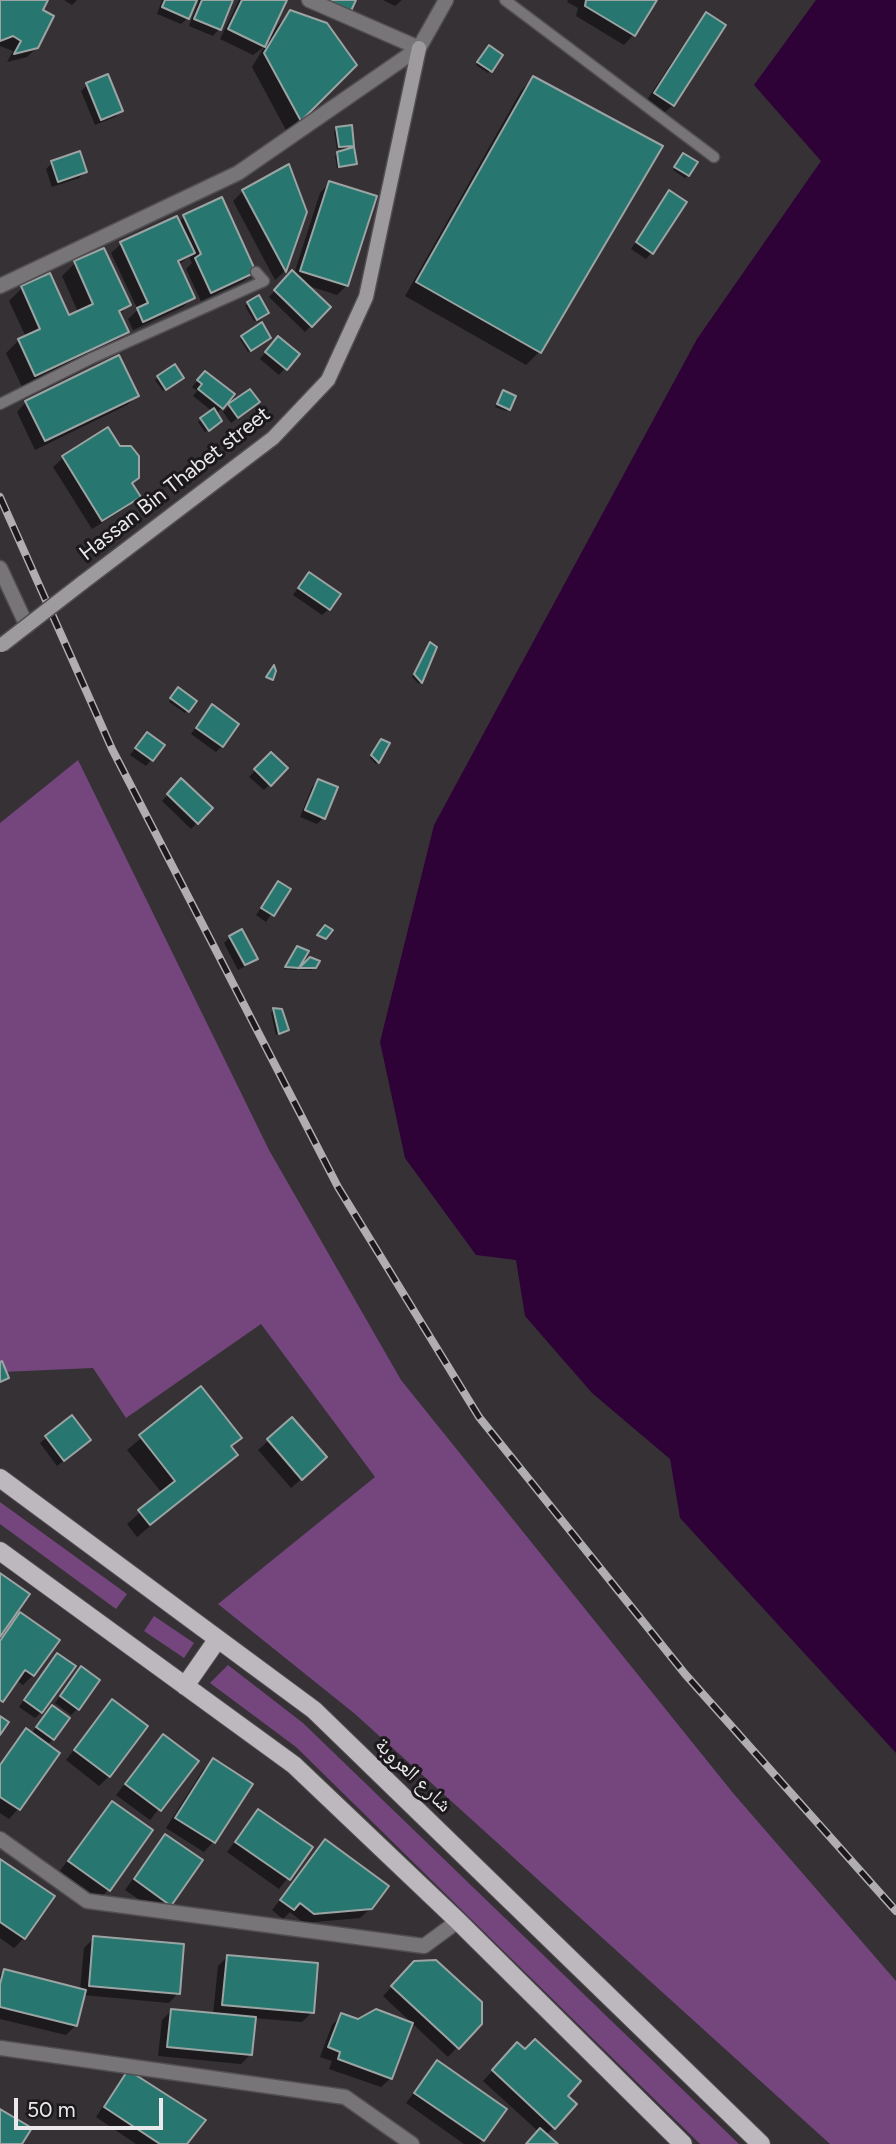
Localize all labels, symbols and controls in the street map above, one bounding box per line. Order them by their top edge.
street label: Hassan Bin Thabet street [75,402,275,566]
street label: شارع العروبة [369,1732,457,1818]
scale bar [18,2084,166,2128]
text: 50 m [27,2097,76,2122]

